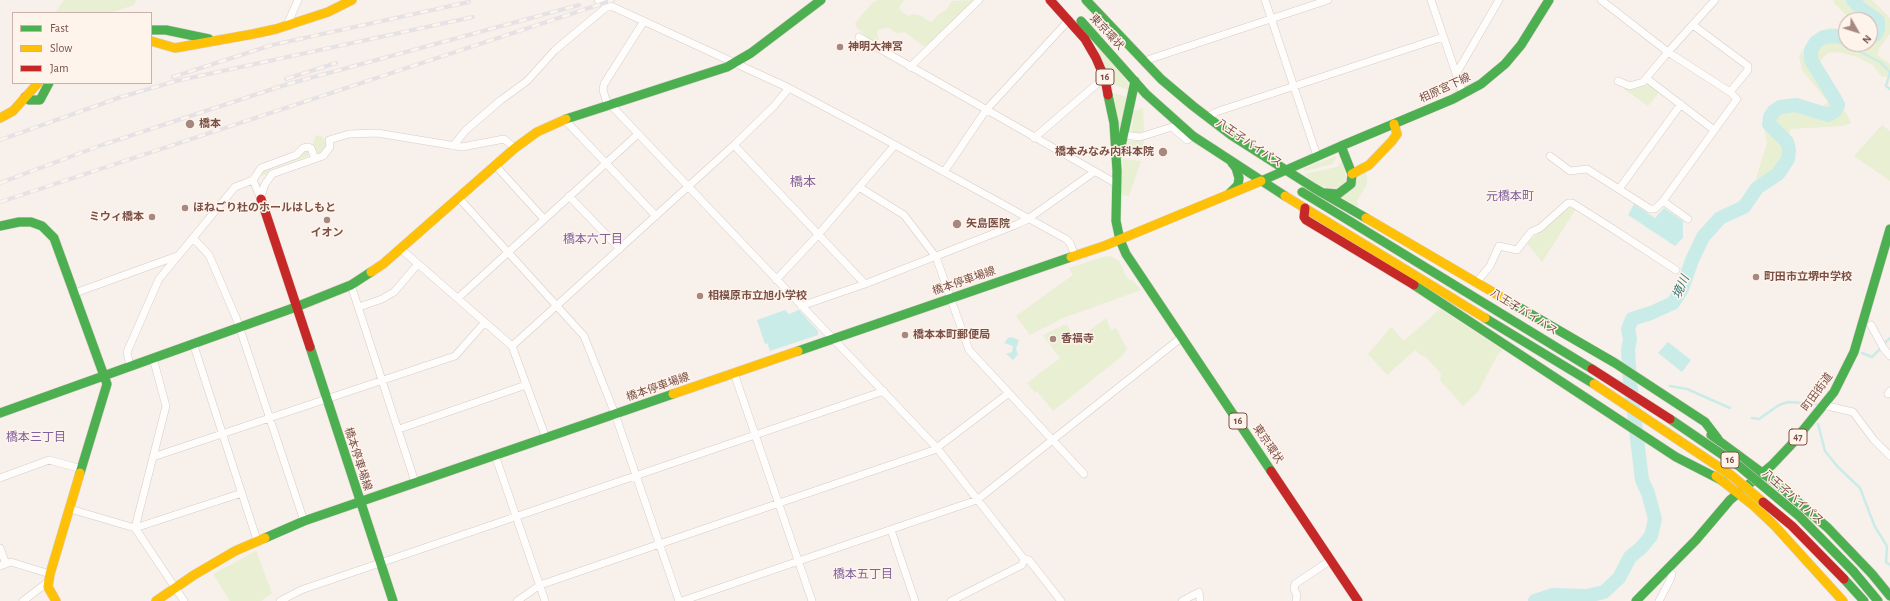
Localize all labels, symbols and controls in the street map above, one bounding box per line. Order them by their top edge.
street label: 東京環状 [1087,11,1127,53]
legend [12,12,152,84]
north arrow [1838,12,1878,52]
text: Fast [50,22,69,34]
text: N [1860,33,1874,46]
place label: 神明大神宮 [848,40,903,54]
text: Slow [50,42,72,54]
marker: 神明大神宮 [835,42,845,52]
text: Jam [50,62,69,74]
road number: 16 [1096,69,1114,85]
street label: 相原宮下線 [1417,70,1473,106]
street label: 八王子バイパス [1213,116,1285,170]
place label: 橋本 [199,117,221,131]
marker: 橋本 [184,118,196,130]
place label: 橋本みなみ内科本院 [1055,145,1154,159]
marker: 橋本みなみ内科本院 [1157,146,1169,158]
district label: 橋本 [790,174,816,190]
district label: 元橋本町 [1486,189,1534,203]
place label: ほねごり杜のホールはしもと [193,201,336,215]
marker: ほねごり杜のホールはしもと [180,203,190,213]
place label: ミウィ橋本 [89,210,144,224]
marker: ミウィ橋本 [147,212,157,222]
marker: イオン [322,215,332,225]
place label: 矢島医院 [966,217,1010,231]
marker: 矢島医院 [951,218,963,230]
place label: イオン [311,226,343,240]
district label: 橋本六丁目 [563,232,623,246]
street label: 橋本停車場線 [931,264,997,298]
place label: 町田市立堺中学校 [1764,270,1852,284]
marker: 町田市立堺中学校 [1751,272,1761,282]
water label: 境川 [1670,273,1692,301]
street label: 八王子バイパス [1488,286,1560,338]
place label: 相模原市立旭小学校 [708,289,807,303]
marker: 相模原市立旭小学校 [695,291,705,301]
place label: 橋本本町郵便局 [913,328,990,342]
marker: 橋本本町郵便局 [900,330,910,340]
place label: 香福寺 [1061,332,1094,346]
marker: 香福寺 [1048,334,1058,344]
street label: 橋本停車場線 [625,370,691,404]
street label: 町田街道 [1799,370,1835,414]
road number: 16 [1229,413,1247,429]
street label: 東京環状 [1250,422,1286,466]
street label: 橋本停車場線 [342,426,374,492]
road number: 47 [1789,429,1807,445]
district label: 橋本三丁目 [6,430,66,444]
road number: 16 [1721,452,1739,468]
street label: 八王子バイパス [1760,467,1826,527]
district label: 橋本五丁目 [833,567,893,581]

